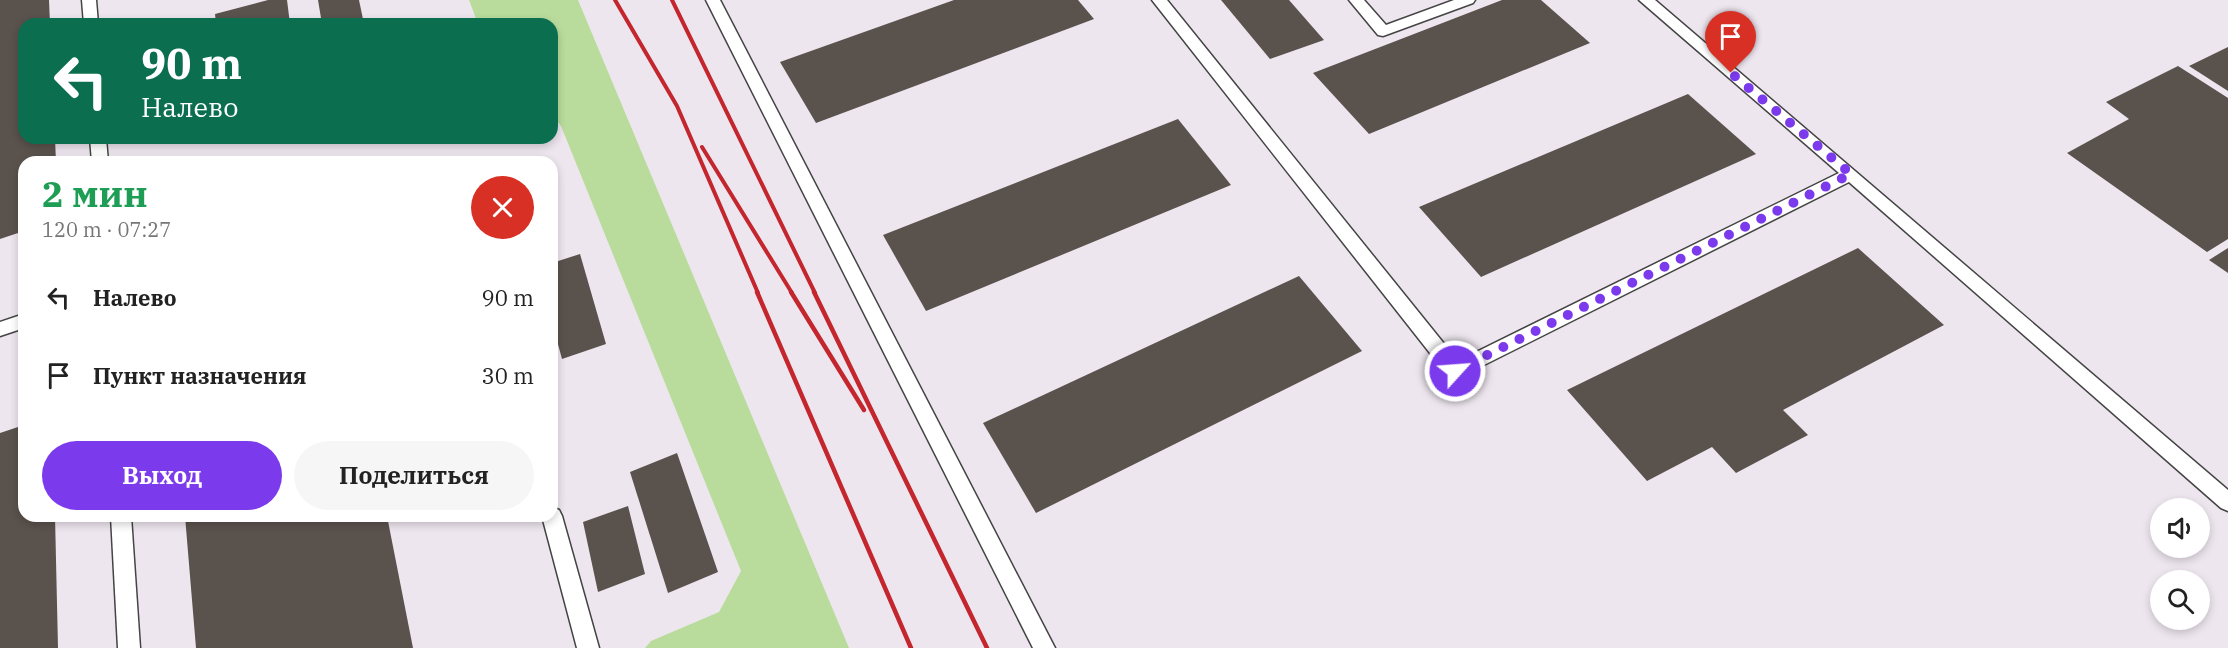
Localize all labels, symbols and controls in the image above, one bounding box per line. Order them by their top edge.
pin [1705,11,1756,73]
icon: arrive [1714,20,1747,53]
text: 90 m [141,36,242,91]
icon: left [42,42,120,120]
text: Налево [141,89,238,124]
text: 2 мин [42,170,148,217]
button: close [471,176,534,239]
text: 120 m · 07:27 [42,216,171,243]
icon: left [42,281,75,314]
text: Налево [93,283,177,312]
text: 90 m [482,283,534,312]
position arrow [1423,339,1487,403]
icon: arrive [42,359,75,392]
text: Пункт назначения [93,361,307,390]
text: 30 m [482,361,534,390]
button: Выход [42,441,282,510]
button: Поделиться [294,441,534,510]
map controls [2150,498,2210,630]
button: sound [2150,498,2210,558]
button: search [2150,570,2210,630]

